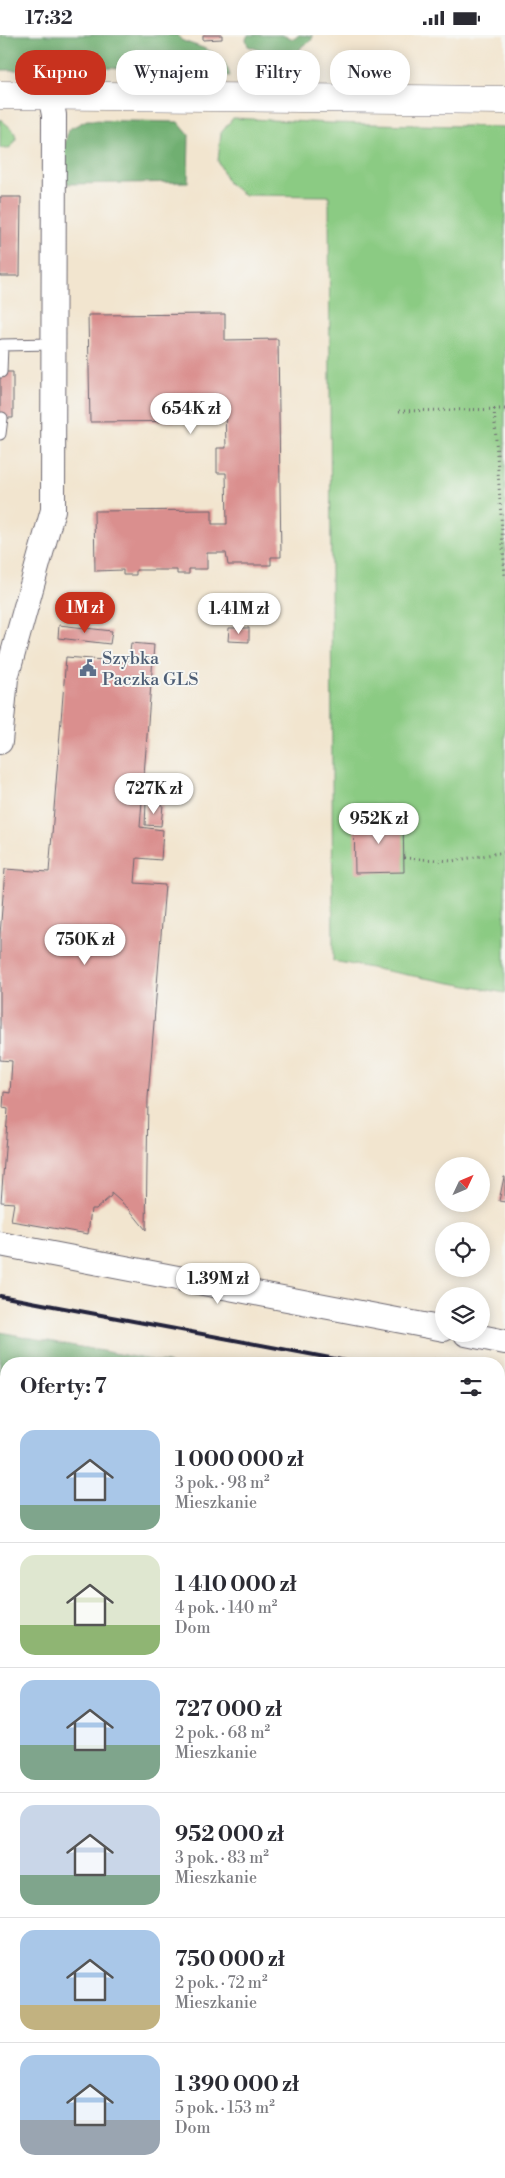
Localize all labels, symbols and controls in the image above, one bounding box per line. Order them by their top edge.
text: 17:32 [25,6,73,30]
chip: Kupno [15,50,106,95]
chip: Wynajem [116,50,227,95]
chip: Filtry [237,50,320,95]
chip: Nowe [330,50,410,95]
pin: 654K zł [145,393,237,435]
text: 654K zł [161,399,221,419]
pin: 1M zł [50,591,120,634]
pin: 1.41M zł [187,593,291,635]
text: 1M zł [66,598,104,618]
text: 1.41M zł [209,599,269,619]
place label: Szybka Paczka GLS [102,647,199,691]
public building icon: Szybka Paczka GLS [78,658,98,678]
pin: 727K zł [108,773,200,815]
text: 727K zł [126,779,182,799]
pin: 952K zł [333,803,425,845]
text: 952K zł [350,809,408,829]
pin: 750K zł [39,923,131,966]
text: 750K zł [55,930,115,950]
north arrow [435,1157,490,1213]
map controls [435,1157,490,1342]
button: locate [435,1222,490,1277]
pin: 1.39M zł [166,1263,270,1305]
text: 1.39M zł [187,1269,249,1289]
button: layers [435,1287,490,1342]
icon: filters [457,1373,485,1401]
text: Oferty: 7 [20,1374,107,1400]
text: 1 000 000 zł [175,1447,304,1473]
icon: home [60,1450,120,1510]
text: 3 pok. · 98 m² [175,1473,270,1493]
text: Mieszkanie [175,1493,257,1513]
text: 1 410 000 zł [175,1572,296,1598]
icon: home [60,1575,120,1635]
text: 4 pok. · 140 m² [175,1598,277,1618]
text: Dom [175,1618,210,1638]
text: 727 000 zł [175,1697,282,1723]
icon: home [60,1700,120,1760]
text: 2 pok. · 68 m² [175,1723,270,1743]
text: Mieszkanie [175,1743,257,1763]
text: 952 000 zł [175,1822,284,1848]
icon: home [60,1825,120,1885]
text: 3 pok. · 83 m² [175,1848,269,1868]
text: Mieszkanie [175,1868,257,1888]
text: 750 000 zł [175,1947,285,1973]
icon: home [60,1950,120,2010]
text: 2 pok. · 72 m² [175,1973,267,1993]
text: Mieszkanie [175,1993,257,2013]
text: 1 390 000 zł [175,2072,299,2098]
icon: home [60,2075,120,2135]
text: 5 pok. · 153 m² [175,2098,275,2118]
text: Dom [175,2118,210,2138]

